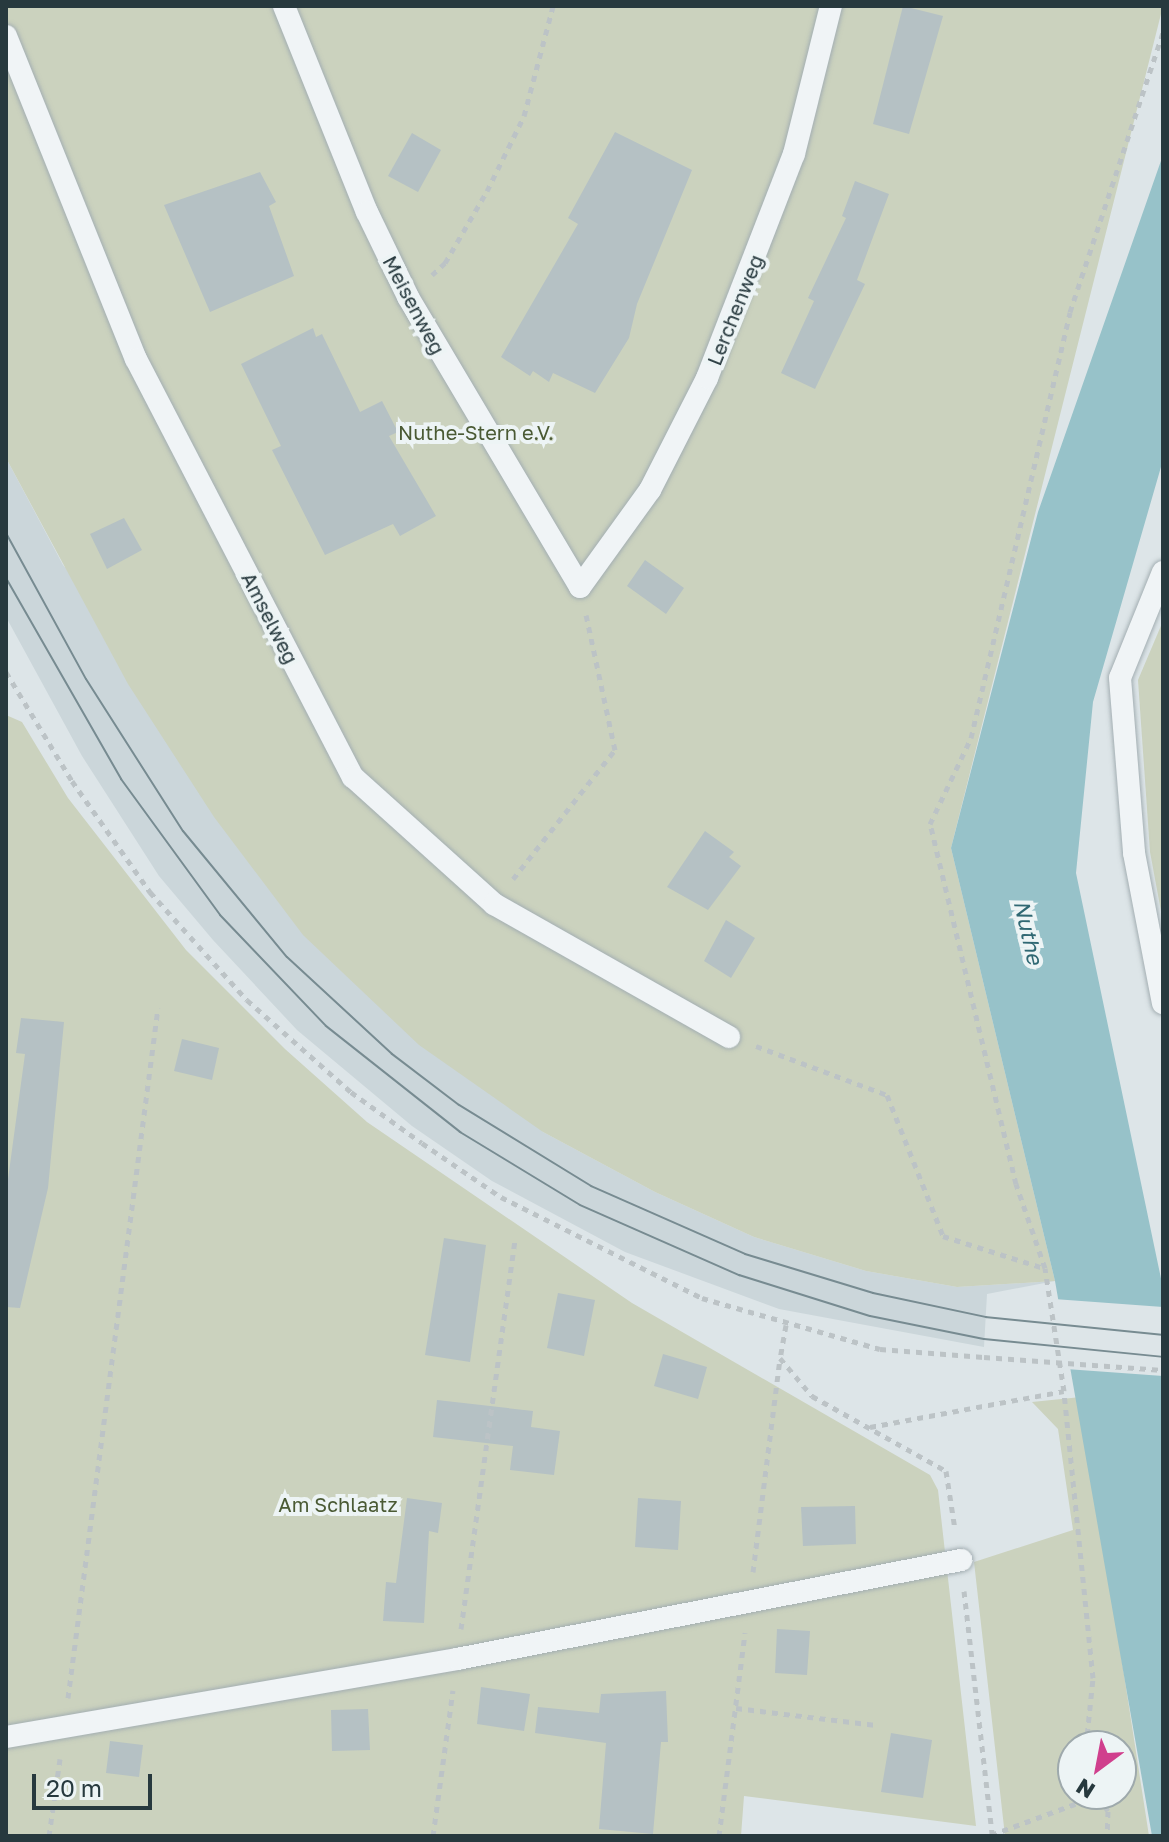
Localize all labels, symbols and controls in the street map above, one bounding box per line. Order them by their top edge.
street label: Lerchenweg [702,251,768,369]
street label: Meisenweg [378,252,450,358]
park label: Nuthe-Stern e.V. [398,420,554,444]
street label: Amselweg [237,568,303,668]
water label: Nuthe [1009,897,1049,967]
park label: Am Schlaatz [278,1492,398,1516]
north arrow [1057,1730,1137,1810]
scale bar [36,1758,156,1808]
text: 20 m [46,1773,102,1802]
text: N [1071,1773,1099,1805]

